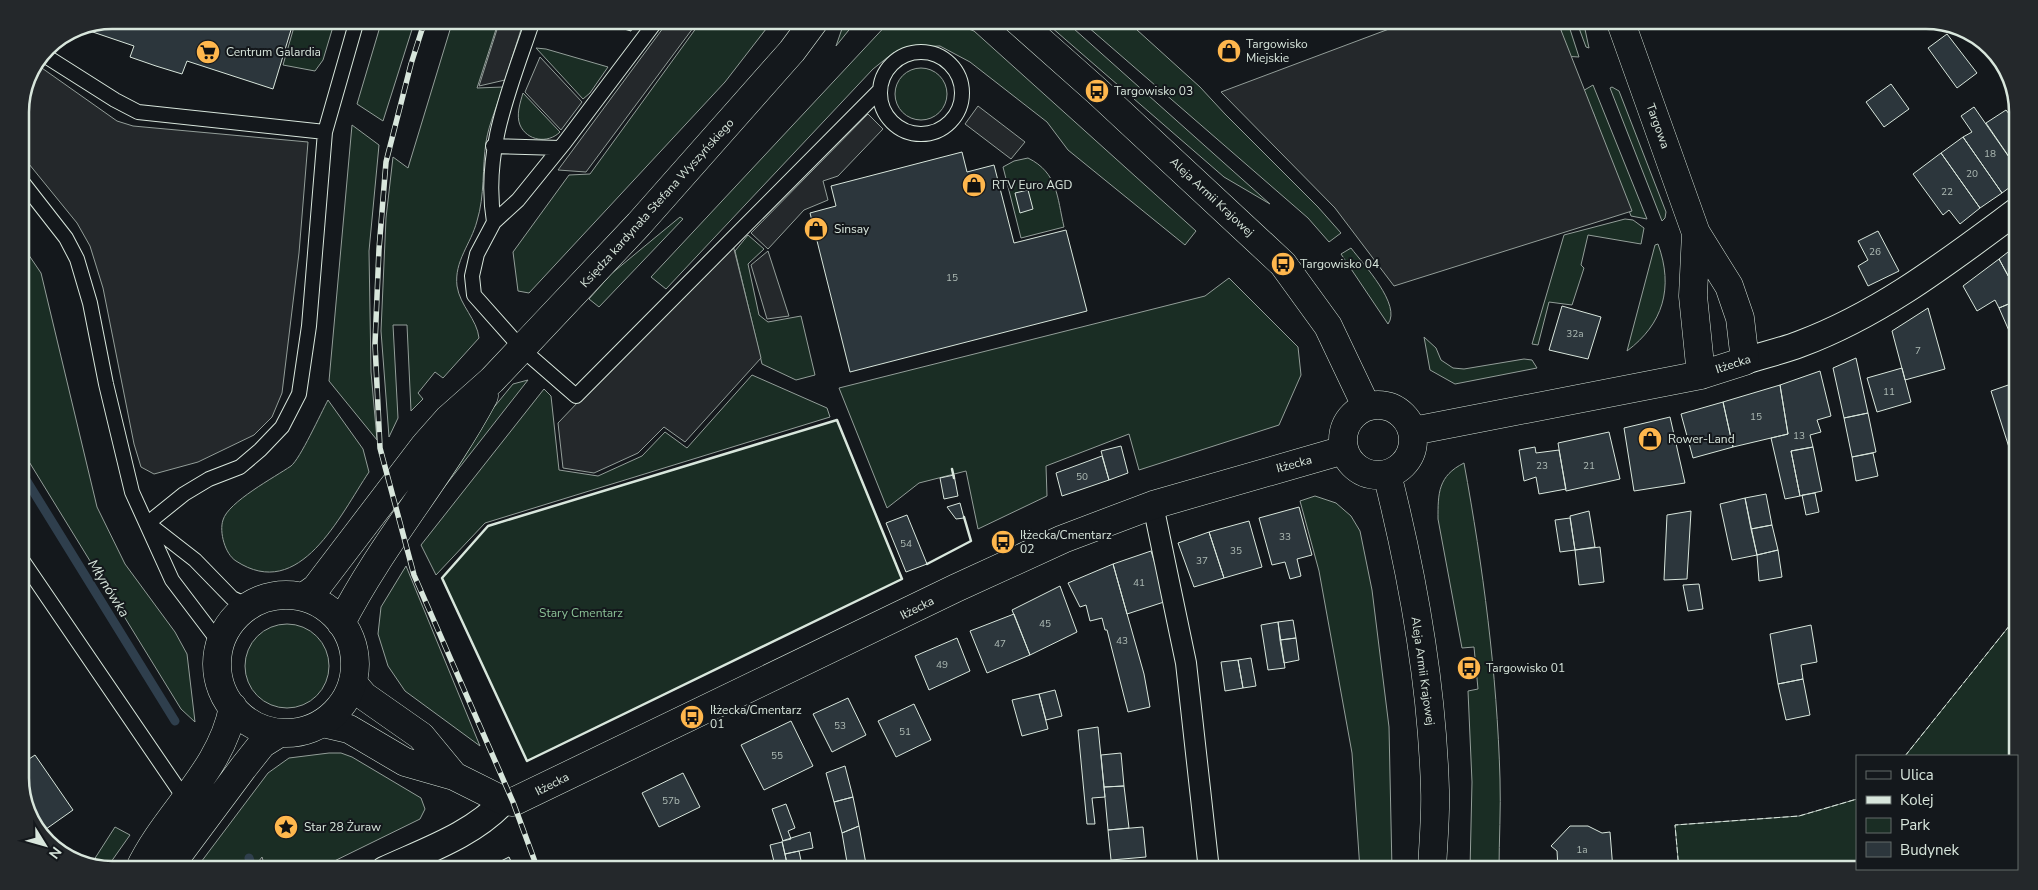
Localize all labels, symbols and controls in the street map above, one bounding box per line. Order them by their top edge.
place label: Targowisko Miejskie [1246,36,1308,66]
shop icon: Targowisko Miejskie [1216,38,1242,64]
supermarket icon: Centrum Galardia [195,39,221,65]
place label: Centrum Galardia [226,44,321,60]
bus stop icon: Targowisko 03 [1084,78,1110,104]
place label: Targowisko 03 [1114,83,1193,99]
street label: Targowa [1642,101,1674,151]
street label: Księdza kardynała Stefana Wyszyńskiego [577,115,738,291]
house number: 18 [1984,147,1996,161]
street label: Aleja Armii Krajowej [1166,154,1258,240]
house number: 20 [1966,167,1978,181]
shop icon: RTV Euro AGD [961,172,987,198]
place label: RTV Euro AGD [992,177,1073,193]
house number: 22 [1941,185,1953,199]
shop icon: Sinsay [803,216,829,242]
place label: Sinsay [834,221,870,237]
house number: 26 [1869,245,1881,259]
bus stop icon: Targowisko 04 [1270,251,1296,277]
place label: Targowisko 04 [1300,256,1379,272]
house number: 15 [946,271,958,285]
house number: 32a [1566,327,1584,341]
house number: 7 [1915,344,1921,358]
street label: Iłżecka [1713,351,1753,377]
house number: 11 [1883,385,1895,399]
house number: 15 [1750,410,1762,424]
shop icon: Rower-Land [1637,426,1663,452]
house number: 13 [1793,429,1805,443]
place label: Rower-Land [1668,431,1735,447]
street label: Iłżecka [1274,452,1314,476]
house number: 23 [1536,459,1548,473]
house number: 21 [1583,459,1595,473]
house number: 50 [1076,470,1088,484]
place label: Iłżecka/Cmentarz 02 [1020,527,1112,557]
bus stop icon: Iłżecka/Cmentarz 02 [990,529,1016,555]
house number: 33 [1279,530,1291,544]
house number: 54 [900,537,912,551]
house number: 35 [1230,544,1242,558]
house number: 37 [1196,554,1208,568]
water label: Młynówka [83,556,134,621]
house number: 41 [1133,576,1145,590]
street label: Iłżecka [897,593,937,623]
park label: Stary Cmentarz [539,605,623,621]
street label: Aleja Armii Krajowej [1407,616,1439,727]
house number: 45 [1039,617,1051,631]
house number: 43 [1116,634,1128,648]
house number: 47 [994,637,1006,651]
bus stop icon: Targowisko 01 [1456,655,1482,681]
house number: 49 [936,658,948,672]
place label: Targowisko 01 [1486,660,1565,676]
place label: Iłżecka/Cmentarz 01 [710,702,802,732]
bus stop icon: Iłżecka/Cmentarz 01 [679,704,705,730]
house number: 53 [834,719,846,733]
house number: 51 [899,725,911,739]
house number: 55 [771,749,783,763]
legend [1856,755,2018,870]
text: Ulica [1900,765,1934,785]
street label: Iłżecka [532,769,572,799]
text: Kolej [1900,790,1933,810]
house number: 57b [662,794,680,808]
place icon: Star 28 Żuraw [273,814,299,840]
text: Park [1900,815,1930,835]
place label: Star 28 Żuraw [304,819,381,835]
north arrow [20,820,70,870]
text: Budynek [1900,840,1960,860]
text: N [44,843,66,862]
house number: 1a [1576,843,1588,857]

